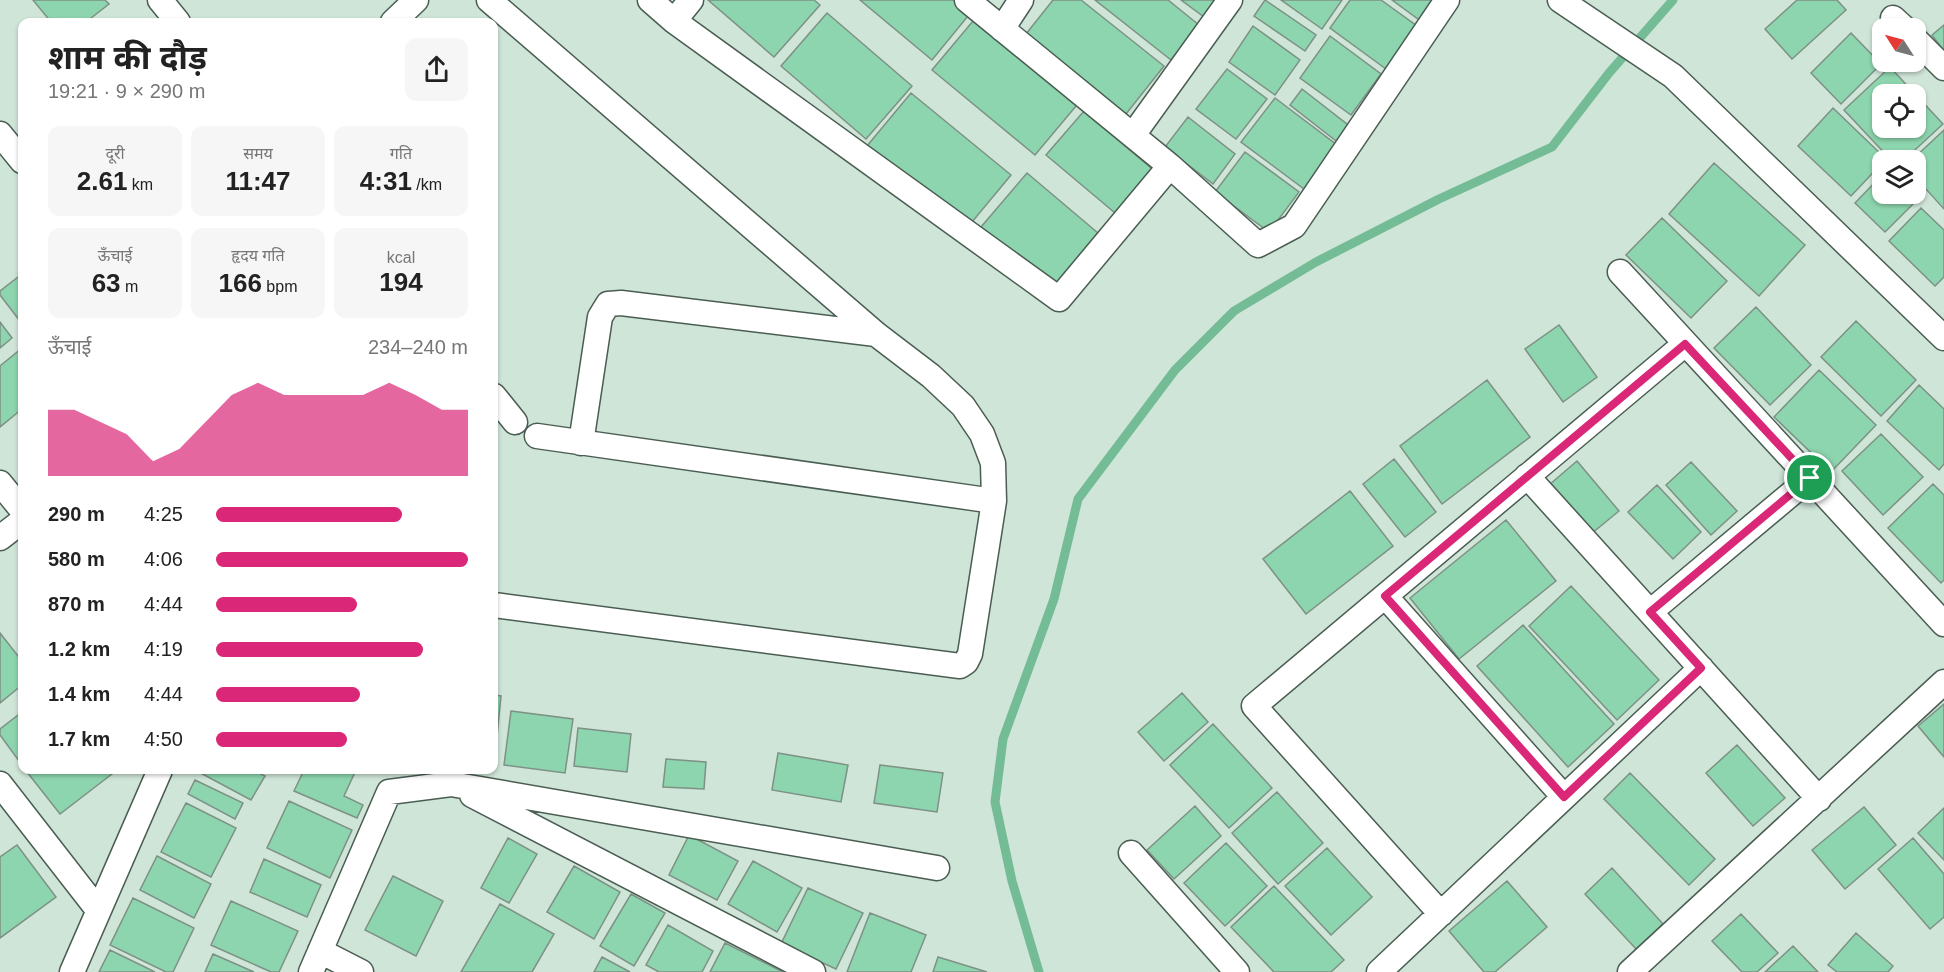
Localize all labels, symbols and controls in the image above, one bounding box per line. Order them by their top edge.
north arrow [1872,18,1926,72]
map controls [1872,18,1926,204]
button: share [405,38,468,101]
text: शाम की दौड़ [48,39,207,76]
text: 19:21 · 9 × 290 m [48,80,205,102]
button: locate [1872,84,1926,138]
text: दूरी [105,145,125,162]
text: समय [243,145,273,162]
text: गति [390,145,412,162]
button: layers [1872,150,1926,204]
text: 2.61 [77,166,127,196]
text: 11:47 [225,166,291,196]
text: 4:31 [360,166,412,196]
text: km [127,176,153,193]
text: /km [412,176,442,193]
text: ऊँचाई [98,247,132,264]
text: हृदय गति [231,247,285,264]
text: kcal [387,249,415,266]
text: 194 [379,267,423,297]
text: 63 [92,268,121,298]
text: 166 [219,268,262,298]
text: m [121,278,138,295]
text: bpm [262,278,297,295]
text: ऊँचाई [48,336,91,358]
text: 234–240 m [368,336,468,358]
pin [1784,452,1835,503]
icon: arrive [1793,461,1826,494]
text: 290 m [48,503,105,525]
text: 4:25 [144,503,183,525]
text: 580 m [48,548,105,570]
text: 4:06 [144,548,183,570]
text: 870 m [48,593,105,615]
text: 4:44 [144,593,183,615]
text: 1.2 km [48,638,110,660]
text: 4:19 [144,638,183,660]
text: 1.4 km [48,683,110,705]
text: 4:44 [144,683,183,705]
text: 1.7 km [48,728,110,750]
text: 4:50 [144,728,183,750]

